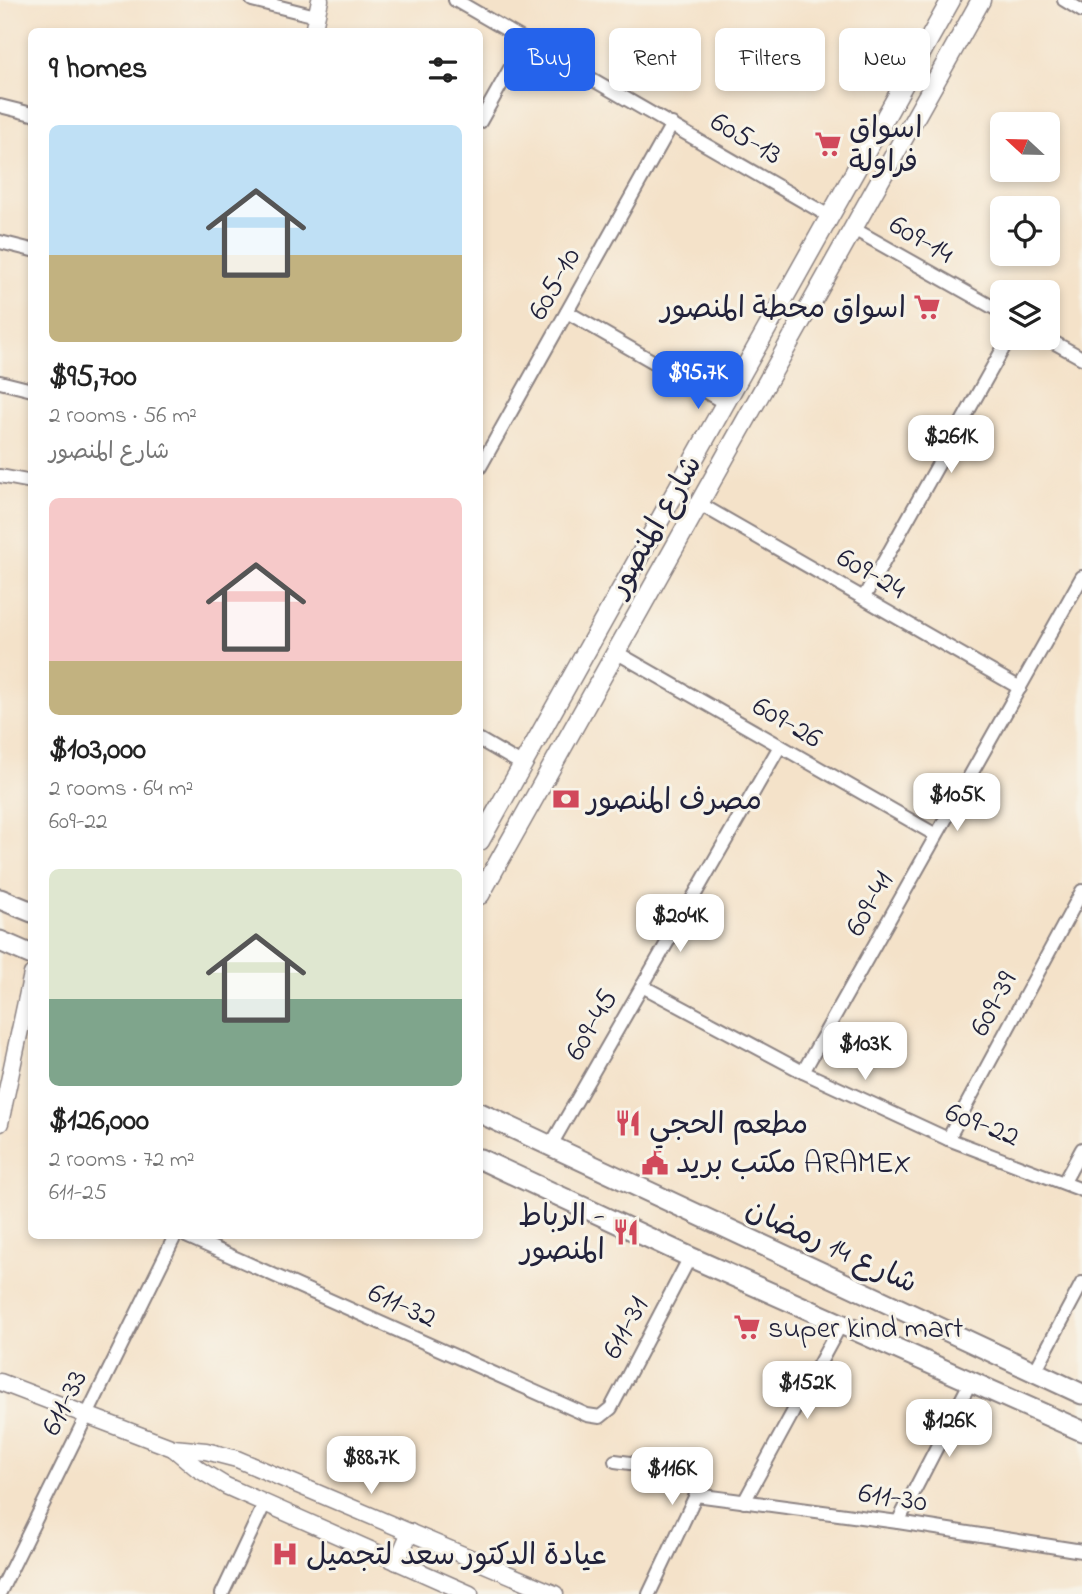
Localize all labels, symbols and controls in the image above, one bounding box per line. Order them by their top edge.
chip: Buy [504,28,595,91]
chip: Rent [609,28,701,91]
chip: Filters [715,28,825,91]
chip: New [839,28,930,91]
text: 9 homes [49,48,147,92]
icon: filters [424,51,462,89]
street label: 605-13 [701,101,790,178]
place label: اسواق فراولة [849,108,922,186]
north arrow [990,112,1060,182]
map controls [990,112,1060,350]
supermarket icon: اسواق فراولة [813,129,843,159]
icon: home [193,170,319,296]
button: locate [990,196,1060,266]
street label: 609-14 [880,204,961,277]
street label: 605-10 [518,240,594,329]
button: layers [990,280,1060,350]
place label: اسواق محطة المنصور [658,288,906,332]
supermarket icon: اسواق محطة المنصور [912,292,942,322]
pin: $95.7K [641,352,755,411]
text: $95,700 [49,356,137,400]
text: $95.7K [668,357,728,390]
text: 2 rooms · 56 m² [49,400,197,433]
pin: $261K [902,416,1000,475]
text: $261K [924,421,978,454]
text: شارع المنصور [49,436,169,469]
street label: شارع المنصور [597,448,715,608]
street label: 609-24 [828,537,913,612]
icon: home [193,544,319,670]
street label: 609-26 [743,686,830,761]
text: $103,000 [49,729,146,773]
text: 2 rooms · 64 m² [49,773,193,806]
pin: $105K [908,774,1006,833]
text: $105K [929,779,985,812]
place label: مصرف المنصور [584,780,762,824]
bank icon: مصرف المنصور [551,784,581,814]
text: 609-22 [49,806,107,839]
street label: 609-41 [835,864,906,945]
pin: $204K [631,894,729,954]
text: $204K [652,900,708,933]
icon: home [193,915,319,1041]
street label: 609-39 [959,964,1030,1045]
street label: 609-45 [555,982,631,1069]
pin: $103K [816,1023,914,1082]
text: $103K [839,1028,891,1061]
street label: 609-22 [938,1092,1025,1160]
text: $126,000 [49,1100,149,1144]
place label: مطعم الحجي [649,1104,808,1149]
restaurant icon: مطعم الحجي [613,1108,643,1138]
place label: مكتب بريد ARAMEX [676,1143,911,1187]
text: 2 rooms · 72 m² [49,1144,195,1177]
public building icon: مكتب بريد ARAMEX [640,1147,670,1177]
text: 611-25 [49,1177,107,1210]
street label: شارع 14 رمضان [738,1189,924,1307]
place label: الرباط - المنصور [518,1196,605,1274]
restaurant icon: الرباط - المنصور [611,1217,641,1247]
street label: 611-32 [360,1272,443,1341]
street label: 611-31 [592,1289,661,1368]
place label: super kind mart [768,1308,963,1352]
supermarket icon: super kind mart [732,1312,762,1342]
pin: $152K [758,1362,856,1421]
street label: 611-33 [31,1363,100,1444]
text: $152K [779,1367,835,1400]
pin: $126K [900,1400,998,1459]
text: $126K [922,1405,976,1438]
pin: $88.7K [314,1436,428,1496]
text: $88.7K [343,1442,399,1475]
pin: $116K [623,1448,721,1507]
text: $116K [647,1453,697,1486]
street label: 611-30 [855,1472,930,1526]
place label: عيادة الدكتور سعد لتجميل [306,1535,607,1579]
hospital icon: عيادة الدكتور سعد لتجميل [270,1539,300,1569]

